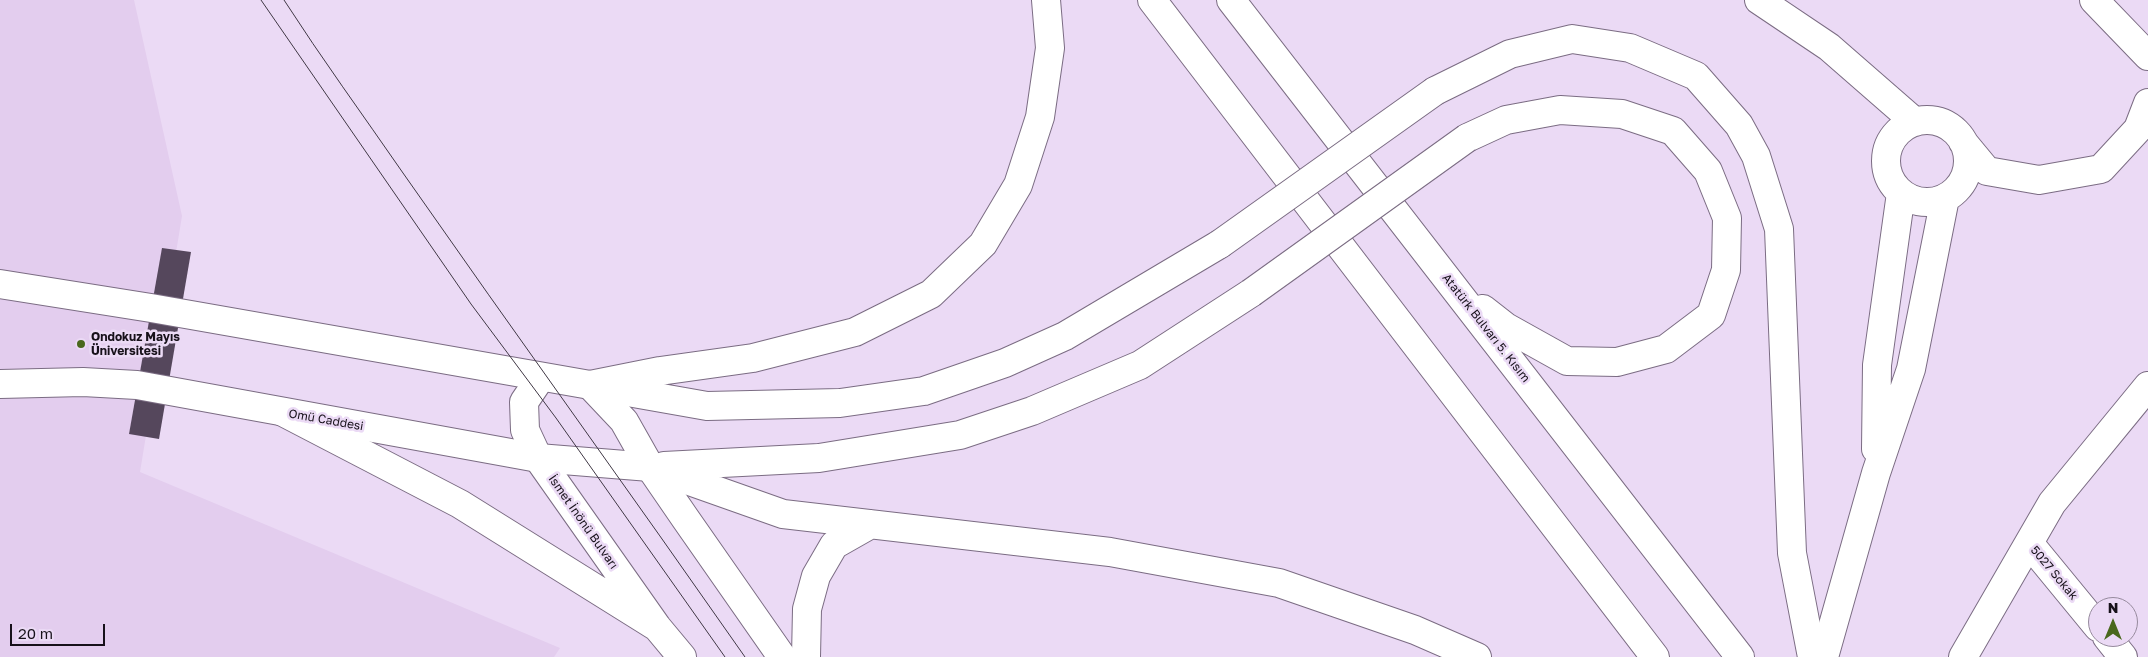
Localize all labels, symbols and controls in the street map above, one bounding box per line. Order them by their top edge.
street label: Atatürk Bulvarı 5. Kısım [1439,271,1533,385]
place label: Ondokuz Mayıs Üniversitesi [91,330,180,358]
marker: Ondokuz Mayıs Üniversitesi [75,338,87,350]
street label: Omü Caddesi [287,406,365,434]
street label: İsmet İnönü Bulvarı [545,472,621,572]
street label: 5027 Sokak [2027,543,2081,603]
north arrow [2088,597,2138,647]
text: N [2108,599,2118,616]
scale bar [12,614,108,646]
text: 20 m [18,624,53,642]

